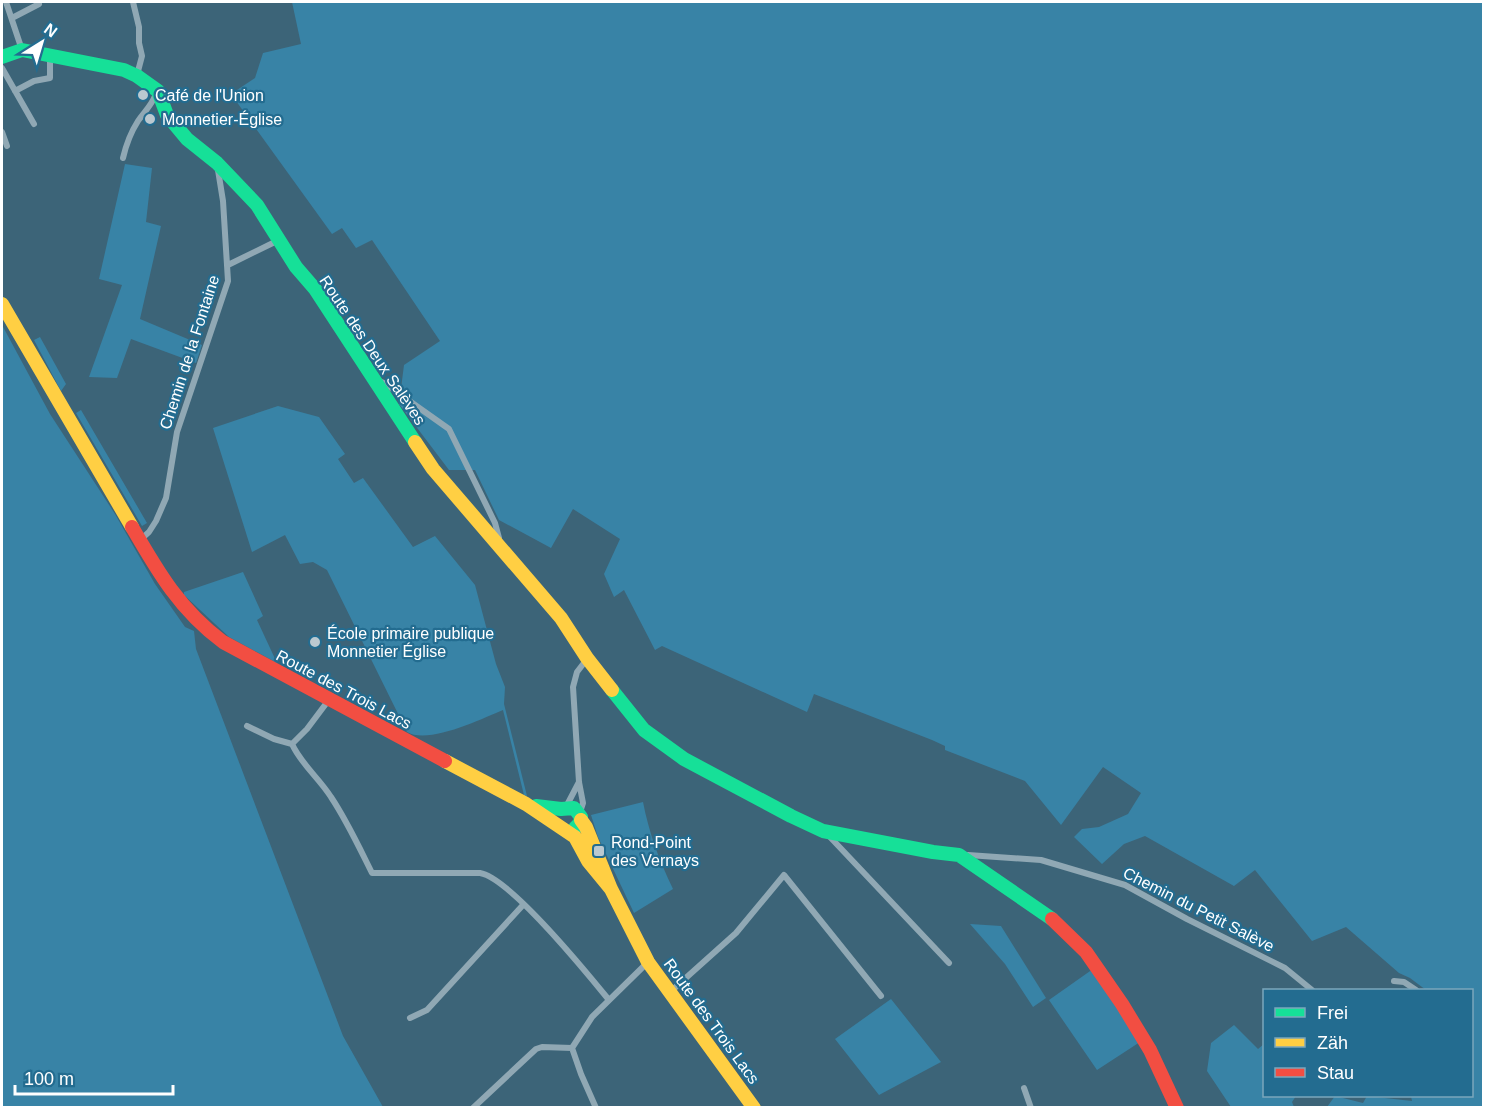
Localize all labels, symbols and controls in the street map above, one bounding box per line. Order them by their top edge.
north arrow [12,12,72,72]
text: N [41,20,60,41]
place label: Café de l'Union [155,87,264,104]
marker: Café de l'Union [136,88,150,102]
place label: Monnetier-Église [162,110,282,128]
marker: Monnetier-Église [143,112,157,126]
street label: Chemin de la Fontaine [157,273,222,431]
street label: Route des Deux Salèves [316,273,429,428]
place label: École primaire publique Monnetier Église [327,624,494,660]
marker: École primaire publique Monnetier Église [308,635,322,649]
street label: Route des Trois Lacs [273,647,414,732]
place label: Rond-Point des Vernays [611,834,699,869]
marker: Rond-Point des Vernays [592,844,606,858]
street label: Chemin du Petit Salève [1120,864,1277,955]
street label: Route des Trois Lacs [661,956,763,1087]
legend [1263,989,1473,1097]
text: Frei [1317,1003,1348,1023]
text: Zäh [1317,1033,1348,1053]
scale bar [15,1058,172,1096]
text: Stau [1317,1063,1354,1083]
text: 100 m [24,1069,74,1089]

